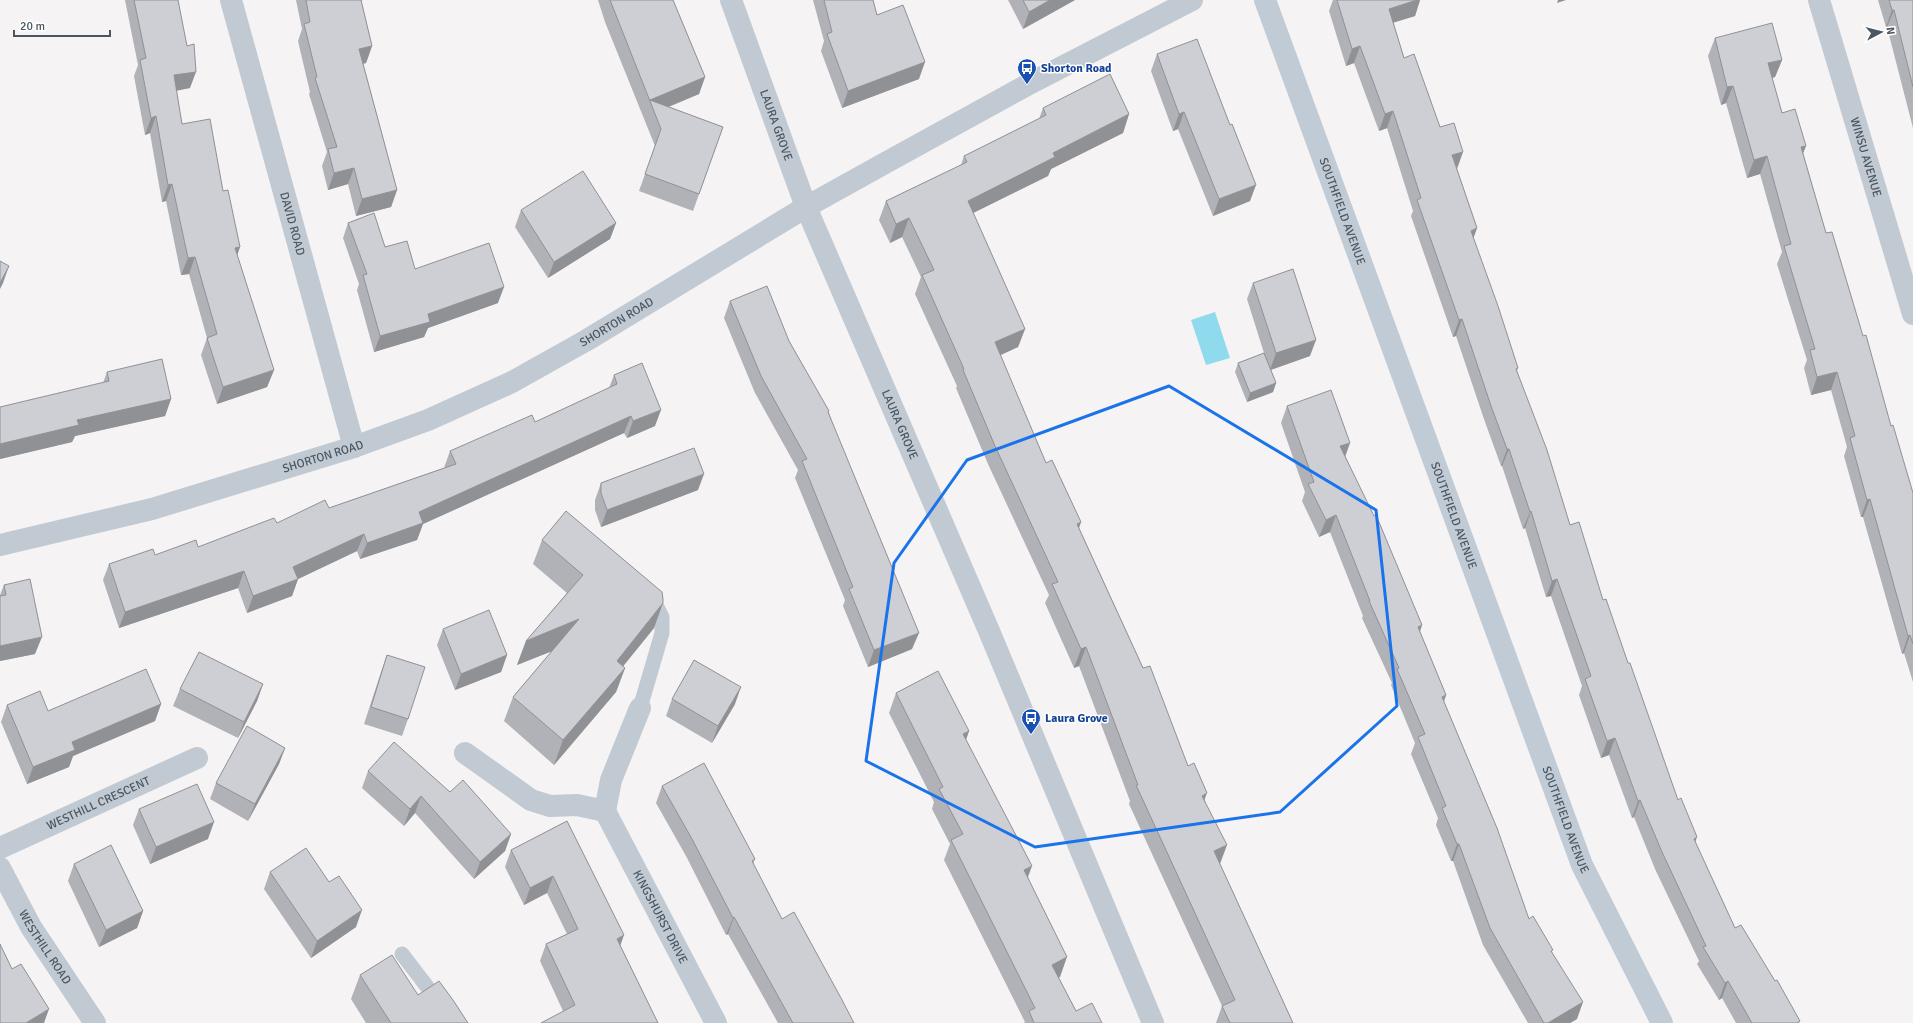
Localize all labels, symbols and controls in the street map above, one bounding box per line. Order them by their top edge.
scale bar [14,12,110,38]
north arrow [1861,12,1901,52]
text: 20 m [20,19,45,34]
text: N [1884,26,1897,35]
bus stop icon: Shorton Road [1016,57,1038,85]
place label: Shorton Road [1041,61,1112,76]
street label: LAURA GROVE [756,88,796,163]
street label: WINSU AVENUE [1847,116,1885,199]
street label: SOUTHFIELD AVENUE [1315,156,1369,267]
street label: DAVID ROAD [276,190,308,257]
street label: SHORTON ROAD [577,294,657,351]
street label: LAURA GROVE [878,387,921,462]
street label: SHORTON ROAD [281,437,366,477]
street label: SOUTHFIELD AVENUE [1427,460,1480,572]
bus stop icon: Laura Grove [1020,707,1042,735]
place label: Laura Grove [1045,711,1108,726]
street label: SOUTHFIELD AVENUE [1538,764,1592,876]
street label: WESTHILL CRESCENT [44,773,153,834]
street label: KINGSHURST DRIVE [629,868,691,967]
street label: WESTHILL ROAD [15,907,74,988]

